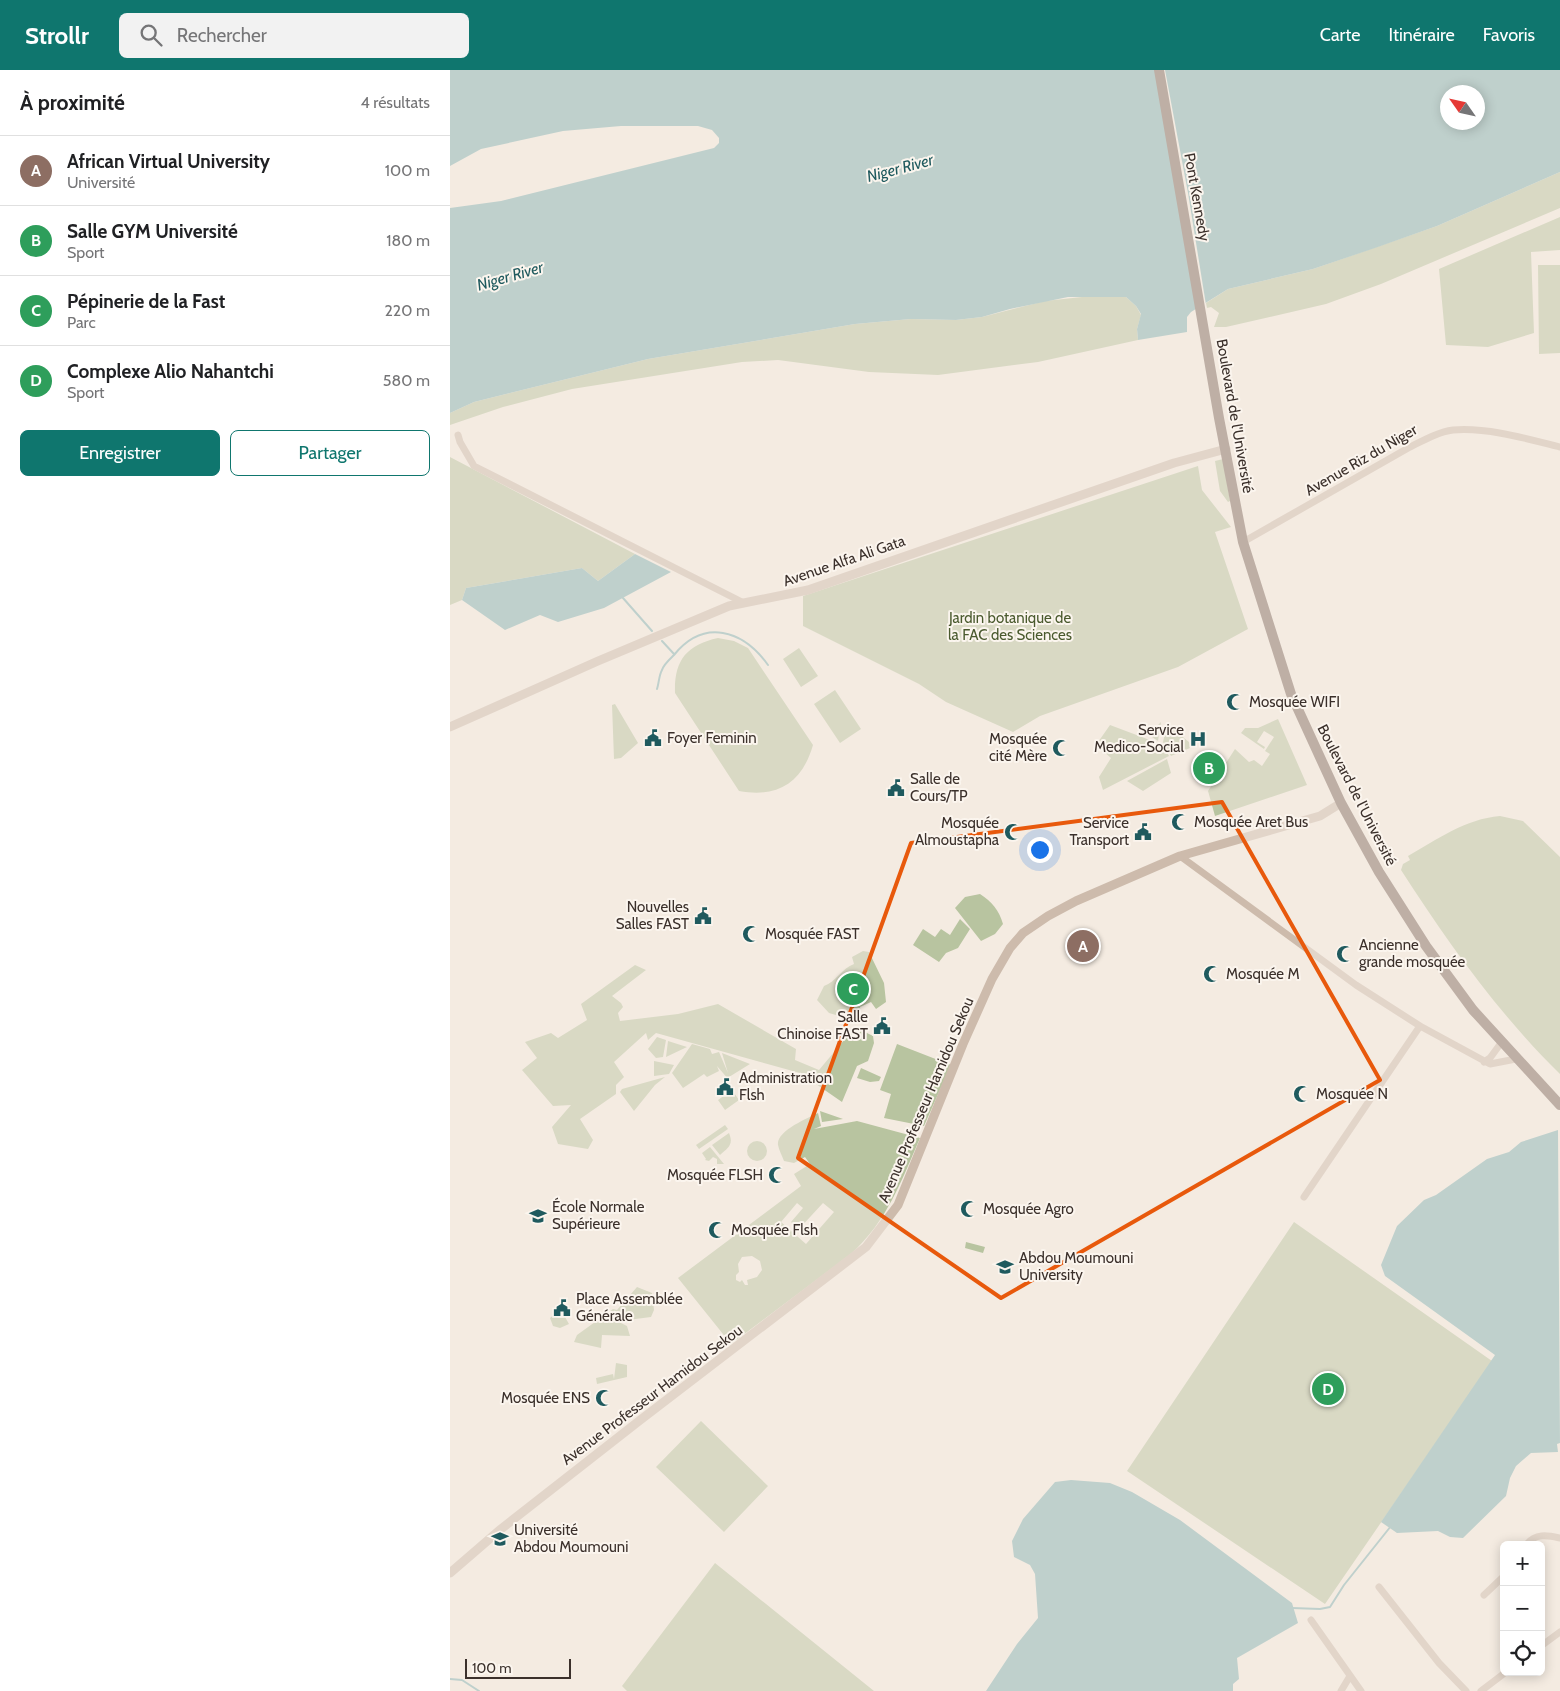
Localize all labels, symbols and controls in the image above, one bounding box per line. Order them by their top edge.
search box [119,13,469,58]
text: Strollr [25,21,89,50]
icon: search [137,21,165,49]
text: Rechercher [177,24,267,47]
text: Carte [1320,24,1360,46]
text: Itinéraire [1388,24,1455,46]
text: Favoris [1483,24,1535,46]
north arrow [1440,85,1485,130]
text: À proximité [20,90,125,115]
text: 4 résultats [360,93,430,112]
text: African Virtual University [67,150,270,173]
water label: Niger River [865,150,936,186]
street label: Pont Kennedy [1180,151,1214,243]
text: A [31,161,41,180]
text: 100 m [385,161,430,180]
text: Université [67,173,135,192]
text: Salle GYM Université [67,220,238,243]
text: B [31,231,41,250]
text: 180 m [386,231,430,250]
text: Sport [67,243,104,262]
water label: Niger River [475,257,546,295]
text: Pépinerie de la Fast [67,290,225,313]
text: C [31,301,41,320]
text: 220 m [384,301,430,320]
text: Parc [67,313,96,332]
street label: Boulevard de l'Université [1213,338,1257,495]
text: Complexe Alio Nahantchi [67,360,274,383]
text: D [30,371,42,390]
text: 580 m [383,371,430,390]
text: Sport [67,383,104,402]
street label: Avenue Riz du Niger [1302,420,1421,499]
button: Enregistrer [20,430,220,476]
button: Partager [230,430,430,476]
street label: Avenue Alfa Ali Gata [781,531,908,590]
park label: Jardin botanique de la FAC des Sciences [948,609,1072,644]
mosque icon: Mosquée WIFI [1225,692,1245,712]
place label: Mosquée WIFI [1249,693,1340,711]
place label: Service Medico-Social [1094,721,1184,756]
street label: Boulevard de l'Université [1314,721,1401,869]
public building icon: Foyer Feminin [643,728,663,748]
place label: Foyer Feminin [667,729,757,747]
hospital icon: Service Medico-Social [1188,729,1208,749]
place label: Mosquée cité Mère [989,730,1047,765]
mosque icon: Mosquée cité Mère [1051,738,1071,758]
pin: B [1193,749,1225,787]
place label: Salle de Cours/TP [910,770,968,805]
public building icon: Salle de Cours/TP [886,778,906,798]
mosque icon: Mosquée Aret Bus [1170,812,1190,832]
place label: Mosquée Aret Bus [1194,813,1308,831]
place label: Mosquée Almoustapha [915,814,1000,849]
place label: Service Transport [1069,814,1129,849]
mosque icon: Mosquée Almoustapha [1003,822,1023,842]
public building icon: Service Transport [1133,822,1153,842]
your location [1027,837,1053,863]
place label: Nouvelles Salles FAST [616,898,689,933]
public building icon: Nouvelles Salles FAST [693,906,713,926]
mosque icon: Mosquée FAST [741,924,761,944]
place label: Mosquée FAST [765,925,859,943]
pin: A [1067,927,1099,965]
place label: Ancienne grande mosquée [1359,936,1466,971]
mosque icon: Ancienne grande mosquée [1335,944,1355,964]
mosque icon: Mosquée M [1202,964,1222,984]
place label: Mosquée M [1226,965,1300,983]
pin: C [837,970,869,1008]
street label: Avenue Professeur Hamidou Sekou [874,995,978,1205]
place label: Salle Chinoise FAST [777,1008,868,1043]
public building icon: Salle Chinoise FAST [872,1016,892,1036]
place label: Administration Flsh [739,1069,832,1104]
public building icon: Administration Flsh [715,1077,735,1097]
mosque icon: Mosquée N [1292,1084,1312,1104]
place label: Mosquée N [1316,1085,1388,1103]
mosque icon: Mosquée FLSH [767,1165,787,1185]
place label: Mosquée FLSH [667,1166,763,1184]
place label: École Normale Supérieure [552,1197,645,1233]
mosque icon: Mosquée Agro [959,1199,979,1219]
place label: Mosquée Agro [983,1200,1074,1218]
school or university icon: École Normale Supérieure [528,1206,548,1226]
mosque icon: Mosquée Flsh [707,1220,727,1240]
place label: Mosquée Flsh [731,1221,818,1239]
place label: Abdou Moumouni University [1019,1249,1133,1284]
school or university icon: Abdou Moumouni University [995,1257,1015,1277]
place label: Place Assemblée Générale [576,1290,683,1325]
public building icon: Place Assemblée Générale [552,1298,572,1318]
street label: Avenue Professeur Hamidou Sekou [558,1321,746,1469]
pin: D [1312,1370,1344,1408]
mosque icon: Mosquée ENS [594,1388,614,1408]
place label: Mosquée ENS [501,1389,590,1407]
place label: Université Abdou Moumouni [514,1521,628,1556]
school or university icon: Université Abdou Moumouni [490,1529,510,1549]
map controls [1500,1541,1545,1676]
button: + [1500,1541,1545,1586]
button: − [1500,1586,1545,1631]
button: locate [1500,1631,1545,1676]
scale bar [465,1656,571,1679]
text: 100 m [472,1659,512,1677]

